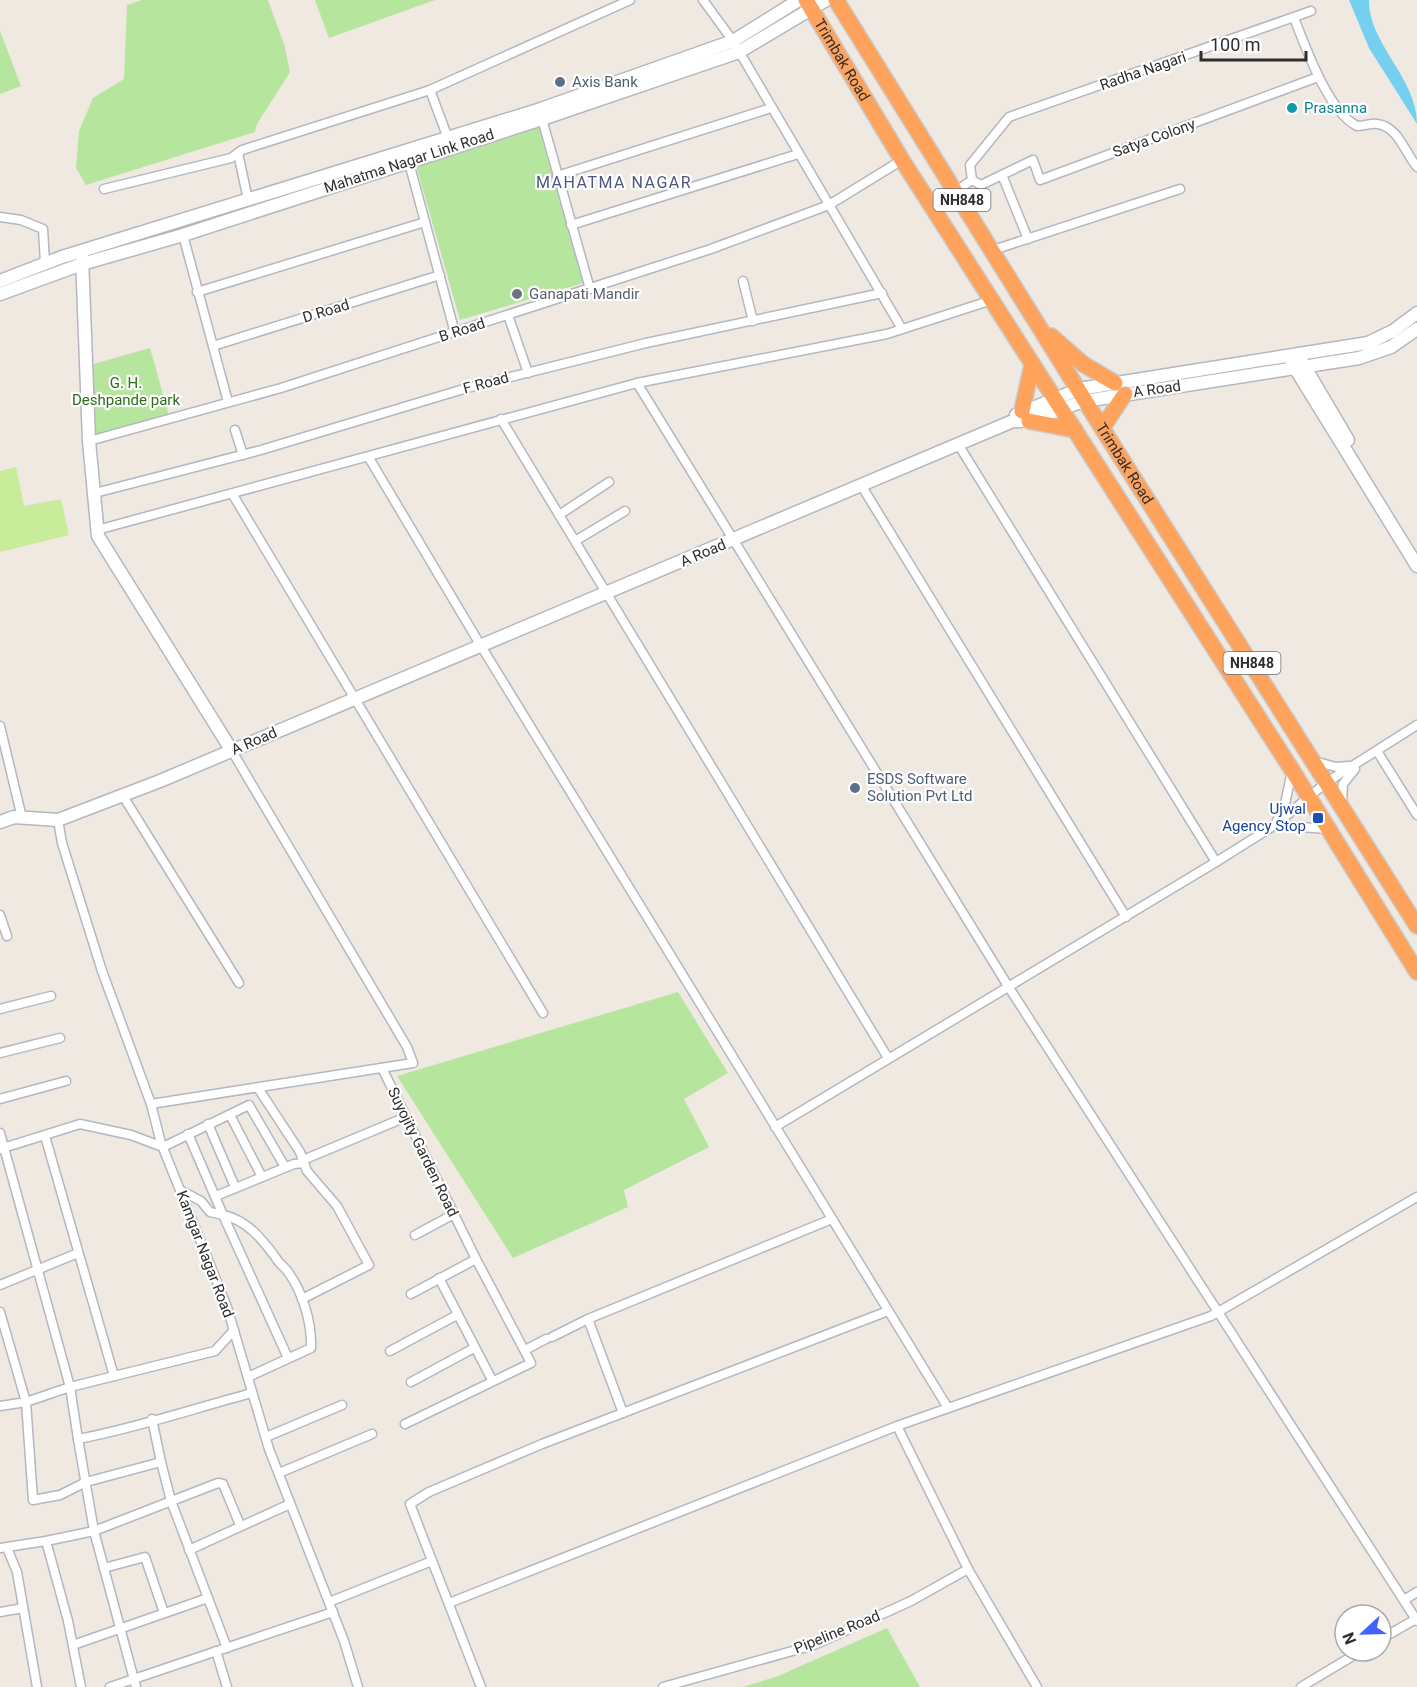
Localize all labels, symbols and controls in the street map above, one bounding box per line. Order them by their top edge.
street label: Trimbak Road [810,16,874,104]
scale bar [1201,24,1306,62]
text: 100 m [1210,34,1261,55]
street label: Radha Nagari [1097,48,1189,94]
place label: Axis Bank [572,73,638,91]
marker: Axis Bank [553,75,567,89]
place label: Prasanna [1304,99,1367,117]
marker: Prasanna [1285,101,1299,115]
street label: Satya Colony [1110,115,1198,161]
street label: Mahatma Nagar Link Road [322,125,496,197]
district label: MAHATMA NAGAR [536,173,692,192]
road number: NH848 [934,189,990,211]
place label: Ganapati Mandir [529,285,639,303]
marker: Ganapati Mandir [510,287,524,301]
street label: D Road [300,295,352,327]
street label: B Road [437,314,487,346]
street label: F Road [461,368,511,398]
park label: G. H. Deshpande park [72,374,180,409]
street label: A Road [1132,377,1182,401]
street label: Trimbak Road [1092,420,1157,508]
street label: A Road [677,535,729,571]
road number: NH848 [1224,652,1280,674]
street label: A Road [228,723,280,759]
place label: ESDS Software Solution Pvt Ltd [867,770,972,805]
marker: ESDS Software Solution Pvt Ltd [848,781,862,795]
place label: Ujwal Agency Stop [1222,800,1306,835]
marker: Ujwal Agency Stop [1311,811,1325,825]
street label: Suyojity Garden Road [384,1084,462,1220]
street label: Kamgar Nagar Road [172,1188,238,1320]
north arrow [1333,1603,1393,1663]
street label: Pipeline Road [791,1607,883,1657]
text: N [1339,1630,1360,1647]

